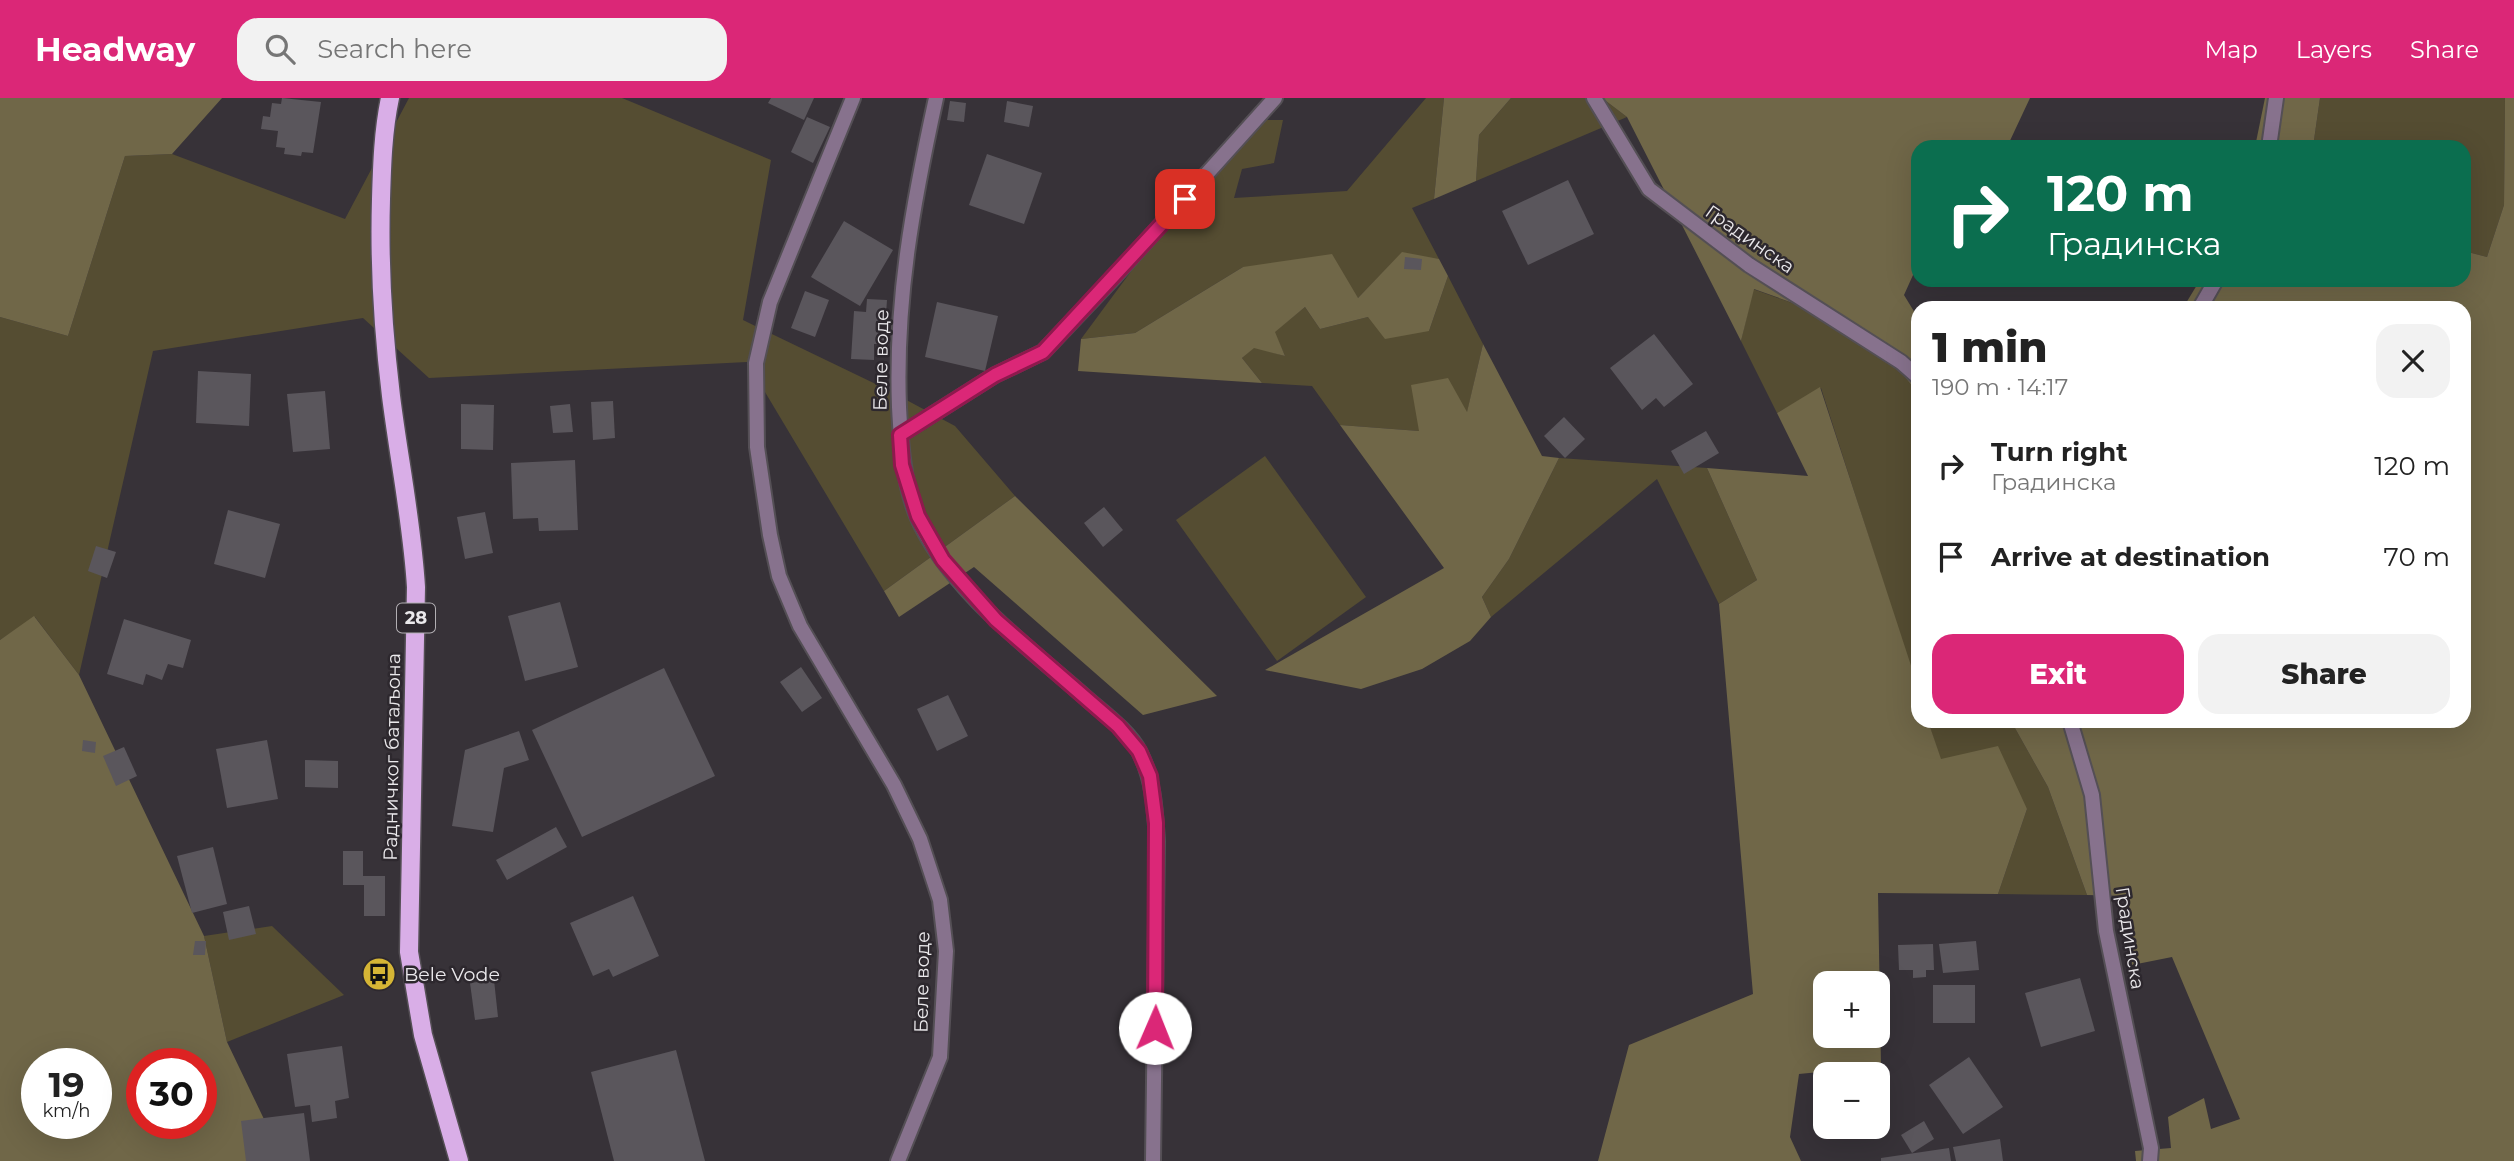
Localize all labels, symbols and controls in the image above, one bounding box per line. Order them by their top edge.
search box [237,18,727,81]
text: Headway [35,29,195,69]
icon: search [261,30,299,68]
text: Search here [317,33,472,65]
text: Map [2204,35,2258,64]
text: Layers [2296,35,2372,64]
text: Share [2410,35,2479,64]
text: 120 m [2047,164,2194,223]
icon: right [1932,168,2023,259]
pin [1155,169,1215,229]
icon: arrive [1166,180,1204,218]
street label: Градинска [1701,200,1799,278]
text: Градинска [2047,224,2221,263]
street label: Беле воде [869,309,893,411]
text: 1 min [1932,321,2048,373]
button: close [2376,324,2450,398]
text: 190 m · 14:17 [1932,373,2068,401]
text: Turn right [1991,436,2127,468]
icon: right [1932,447,1970,485]
text: 120 m [2374,450,2450,482]
text: Градинска [1991,468,2116,496]
icon: arrive [1932,538,1970,576]
text: Arrive at destination [1991,541,2270,573]
text: 70 m [2384,541,2450,573]
road number: 28 [397,604,435,632]
button: Exit [1932,634,2184,714]
button: Share [2198,634,2450,714]
street label: Радничког батаљона [379,653,405,861]
street label: Градинска [2111,885,2149,991]
street label: Беле воде [910,931,934,1033]
bus stop icon: Bele Vode [360,955,398,993]
place label: Bele Vode [404,963,500,986]
map controls [1813,971,1890,1139]
button: + [1813,971,1890,1048]
position arrow [1118,991,1192,1065]
speed limit sign: 30 [126,1048,217,1139]
button: − [1813,1062,1890,1139]
text: 19 [48,1063,85,1106]
text: km/h [42,1100,91,1122]

